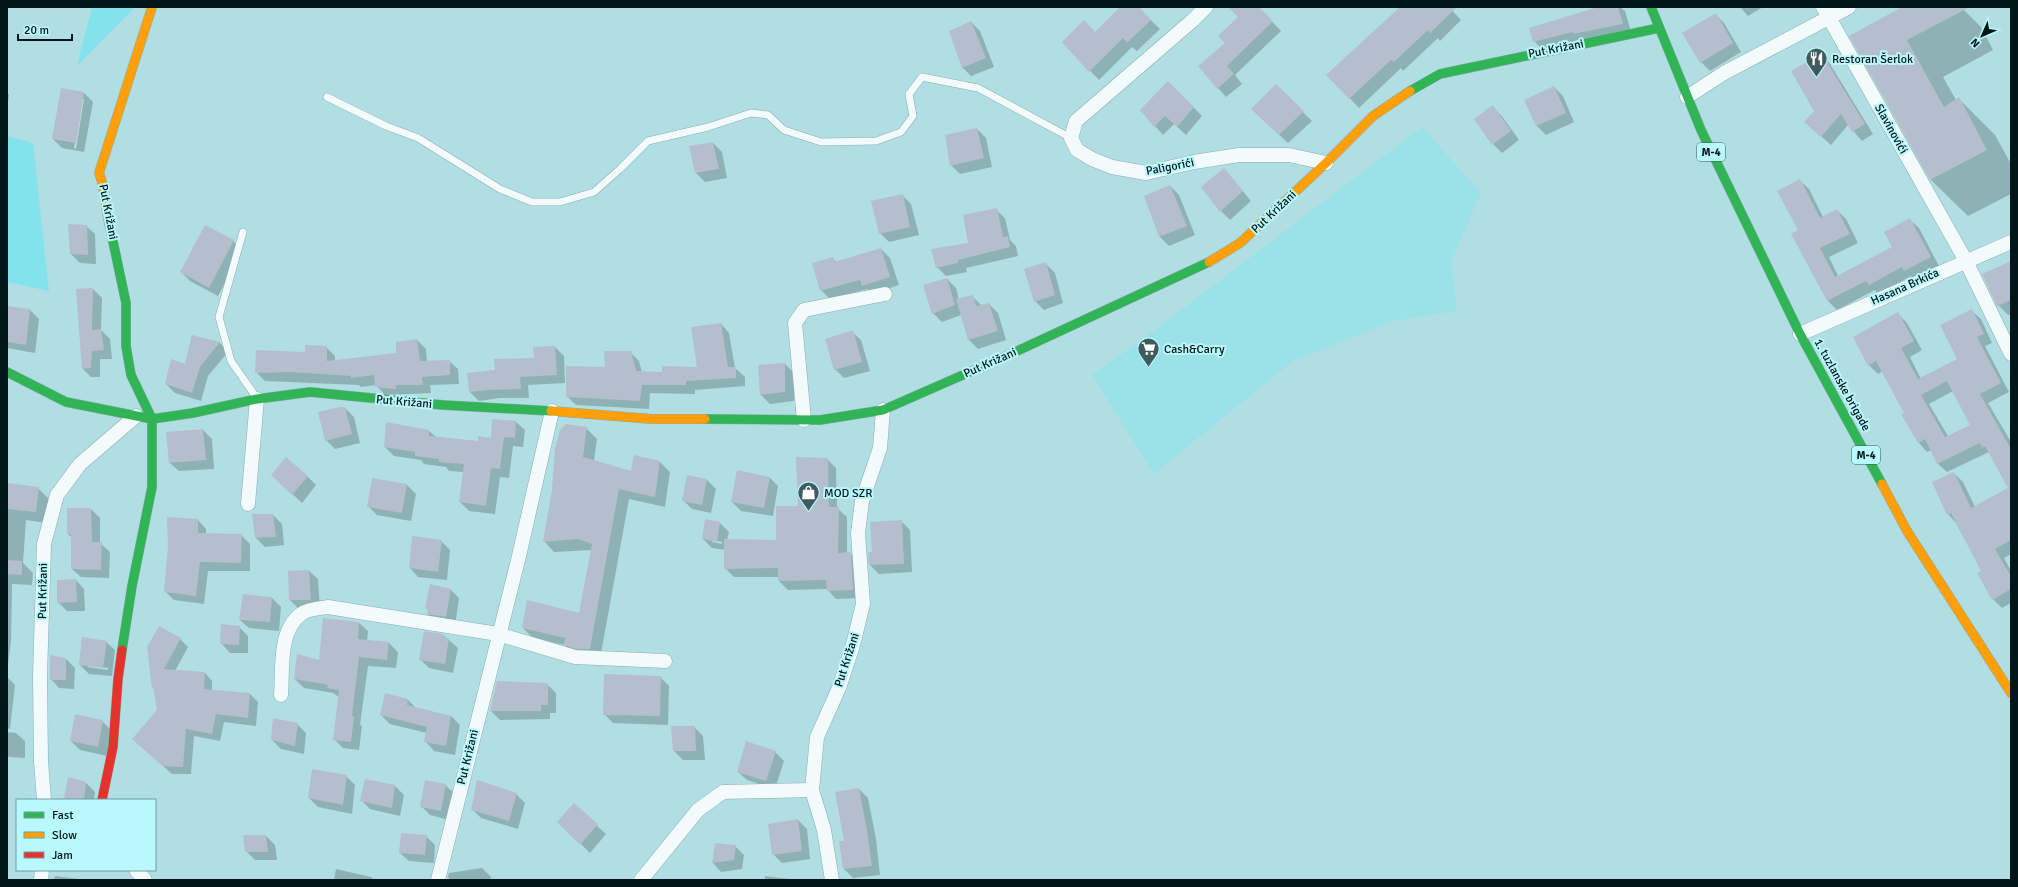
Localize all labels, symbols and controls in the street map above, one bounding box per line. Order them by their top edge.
scale bar [18,16,72,42]
north arrow [1962,16,2002,56]
text: 20 m [24,23,49,38]
text: N [1968,35,1983,50]
street label: Put Križani [1527,36,1585,62]
restaurant icon: Restoran Šerlok [1803,46,1829,79]
place label: Restoran Šerlok [1832,52,1913,67]
street label: Slavinovići [1871,101,1911,157]
road number: M-4 [1697,143,1725,161]
street label: Paligorići [1145,155,1195,179]
street label: Put Križani [95,183,121,241]
street label: Put Križani [1248,187,1300,237]
street label: Hasana Brkića [1869,265,1941,309]
supermarket icon: Cash&Carry [1136,336,1162,369]
street label: 1. tuzlanske brigade [1810,336,1874,434]
place label: Cash&Carry [1164,342,1225,357]
street label: Put Križani [961,345,1019,381]
street label: Put Križani [375,392,433,412]
road number: M-4 [1852,446,1880,464]
shop icon: MOD SZR [796,480,822,513]
place label: MOD SZR [824,486,872,501]
street label: Put Križani [35,563,51,619]
street label: Put Križani [831,631,863,689]
street label: Put Križani [454,728,482,786]
legend [16,799,156,871]
text: Fast [52,808,73,823]
text: Slow [52,828,77,843]
text: Jam [52,848,73,863]

